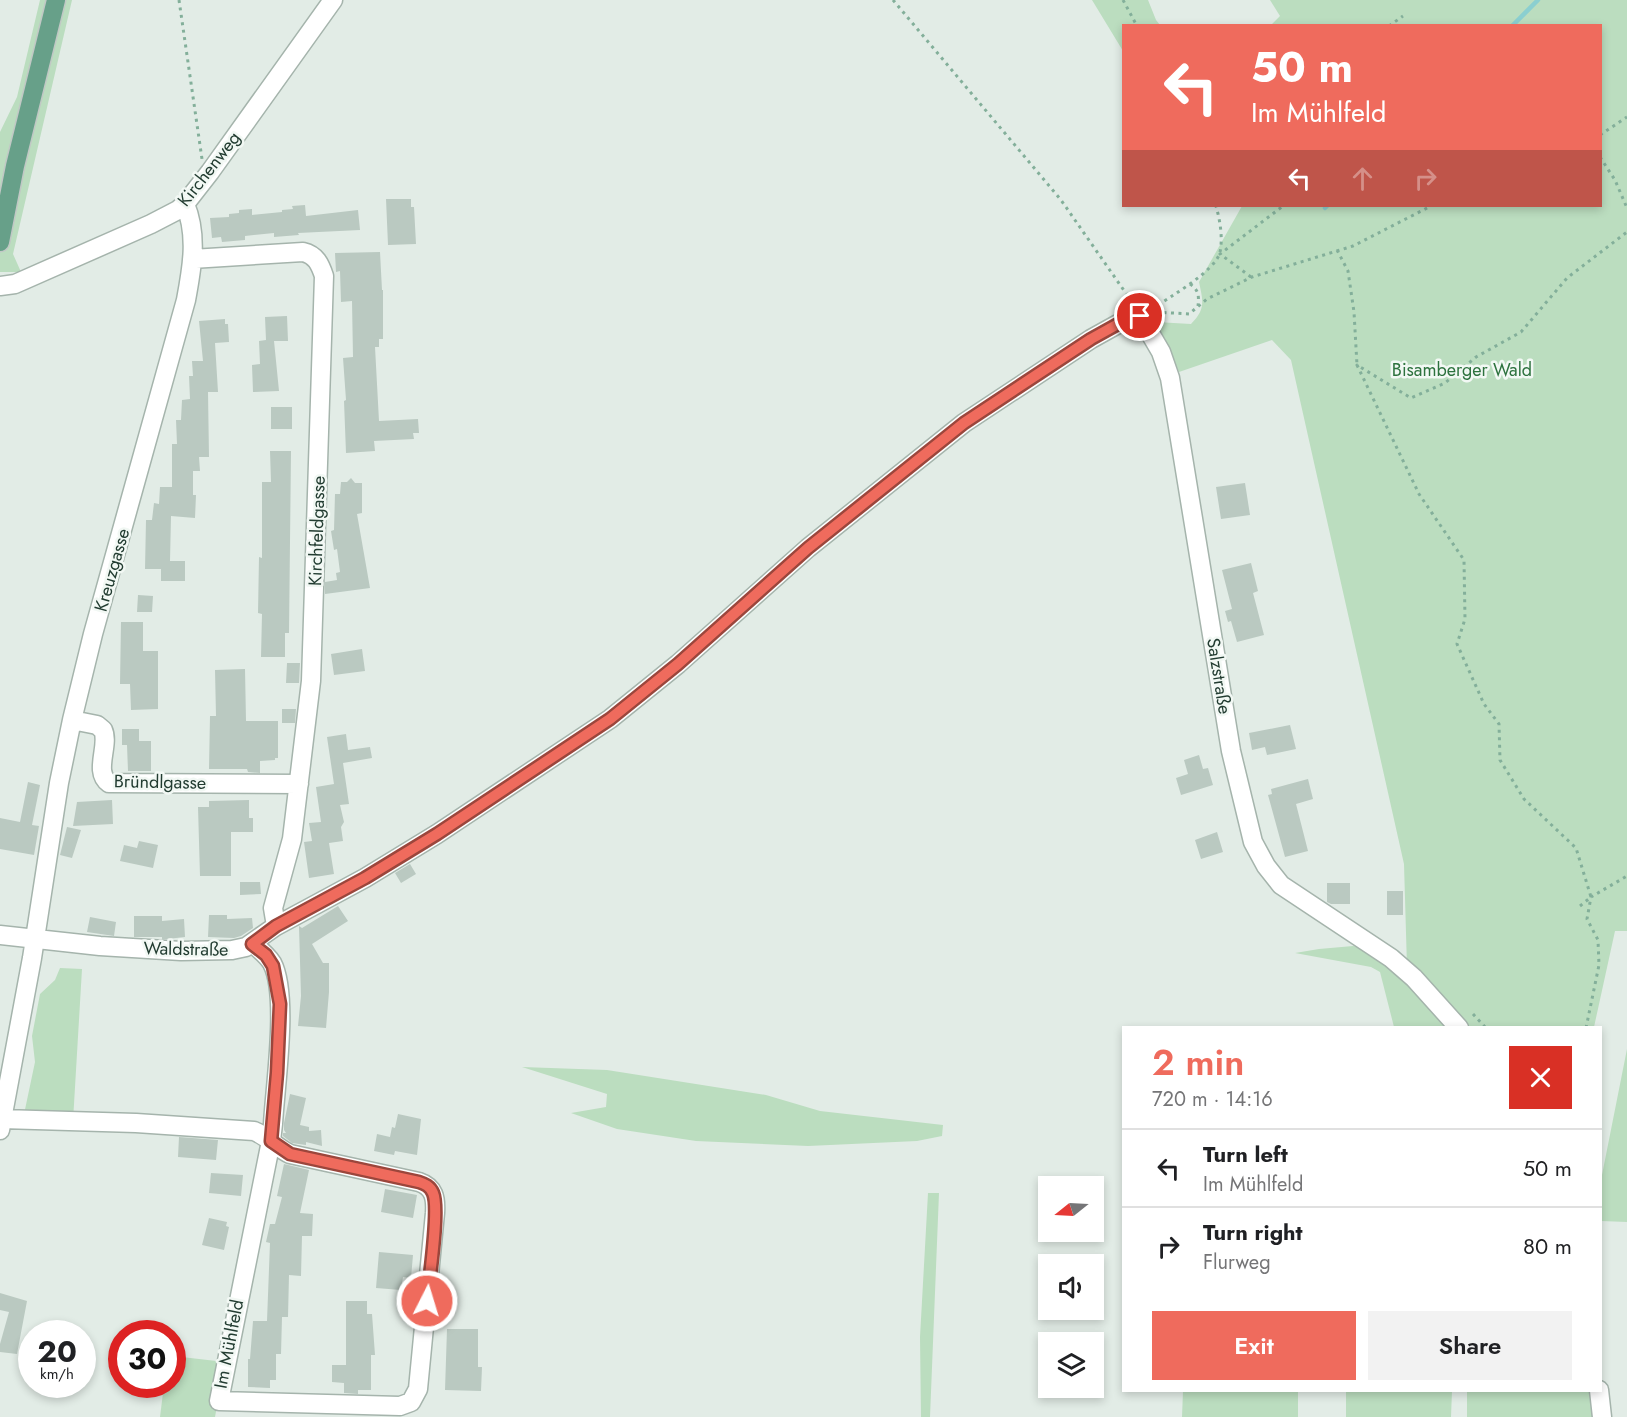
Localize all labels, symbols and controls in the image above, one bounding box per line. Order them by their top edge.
text: 50 m [1251,37,1353,98]
icon: left [1152,48,1230,126]
text: Im Mühlfeld [1251,93,1386,132]
street label: Kirchenweg [171,126,247,212]
icon: left [1283,162,1316,195]
icon: ahead [1346,162,1379,195]
icon: right [1409,162,1442,195]
pin [1114,290,1165,341]
icon: arrive [1123,299,1156,332]
park label: Bisamberger Wald [1392,357,1532,383]
street label: Kirchfeldgasse [302,475,332,587]
street label: Kreuzgasse [88,525,136,615]
street label: Salzstraße [1200,636,1238,716]
street label: Bründlgasse [114,768,206,796]
street label: Waldstraße [143,935,229,963]
text: 2 min [1152,1036,1244,1088]
button: close [1509,1046,1572,1109]
text: 720 m · 14:16 [1152,1085,1273,1114]
text: Turn left [1203,1138,1288,1170]
icon: left [1152,1152,1185,1185]
text: 50 m [1523,1152,1572,1184]
text: Im Mühlfeld [1203,1170,1303,1199]
north arrow [1038,1176,1104,1242]
map controls [1038,1176,1104,1398]
text: Turn right [1203,1216,1303,1248]
icon: right [1152,1230,1185,1263]
text: 80 m [1523,1230,1572,1262]
text: Flurweg [1203,1248,1271,1277]
button: sound [1038,1254,1104,1320]
position arrow [395,1269,459,1333]
street label: Im Mühlfeld [208,1297,250,1391]
button: Exit [1152,1311,1356,1380]
button: Share [1368,1311,1572,1380]
speed limit sign: 30 [108,1320,186,1398]
text: 20 [37,1330,77,1373]
button: layers [1038,1332,1104,1398]
text: km/h [40,1363,74,1385]

